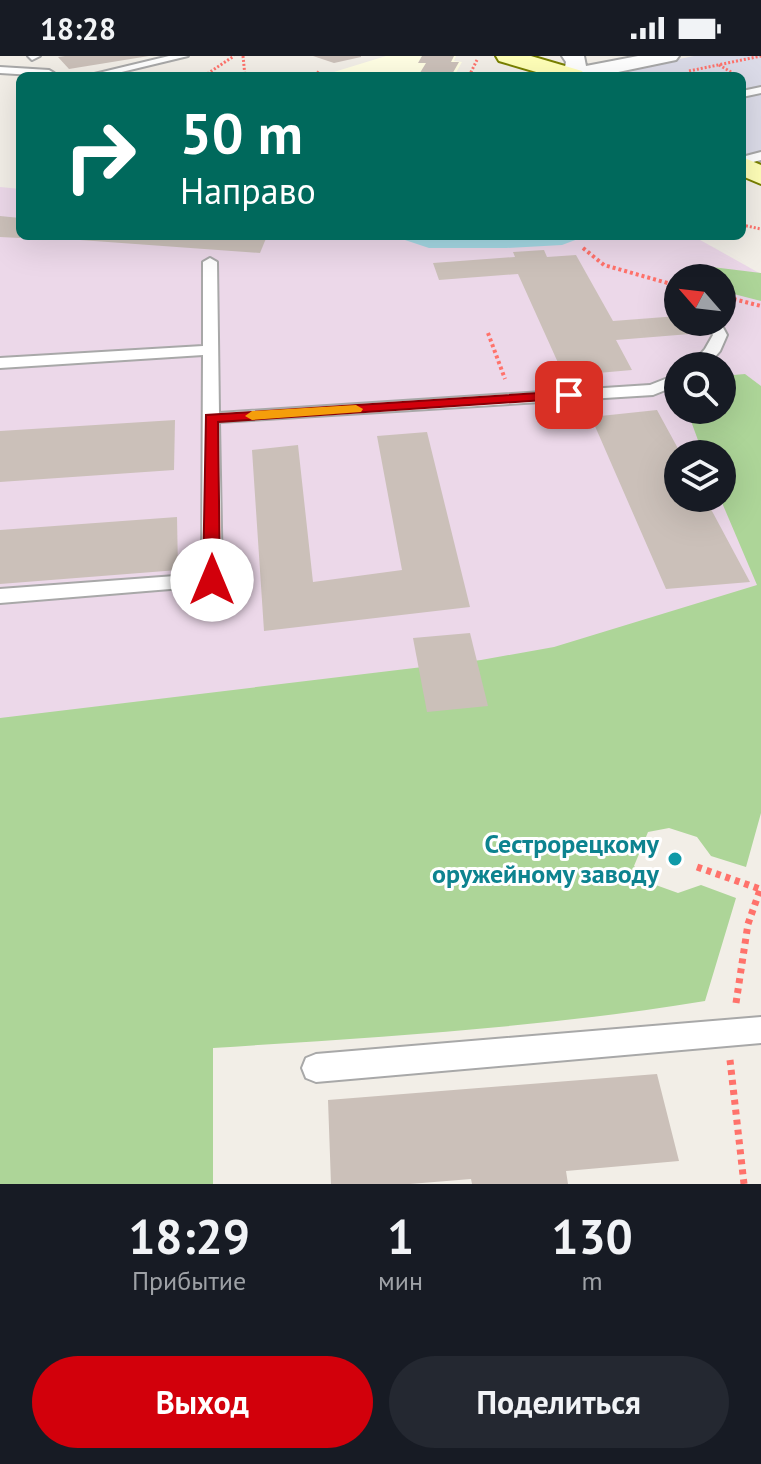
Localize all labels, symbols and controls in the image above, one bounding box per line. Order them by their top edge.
text: 18:28 [40,9,116,48]
text: 50 m [180,97,303,169]
icon: right [48,104,152,208]
text: Направо [180,167,316,214]
north arrow [664,264,736,336]
map controls [664,264,736,512]
button: search [664,352,736,424]
pin [535,361,603,429]
icon: arrive [547,373,591,417]
button: layers [664,440,736,512]
position arrow [170,538,254,622]
place label: Сестрорецкому оружейному заводу [432,827,660,890]
marker: Сестрорецкому оружейному заводу [666,850,684,868]
text: 18:29 [128,1205,250,1267]
text: 1 [387,1205,414,1267]
text: 130 [551,1205,633,1267]
text: Прибытие [132,1264,246,1297]
text: мин [378,1264,423,1297]
text: m [581,1264,603,1297]
button: Выход [32,1356,373,1448]
button: Поделиться [389,1356,729,1448]

